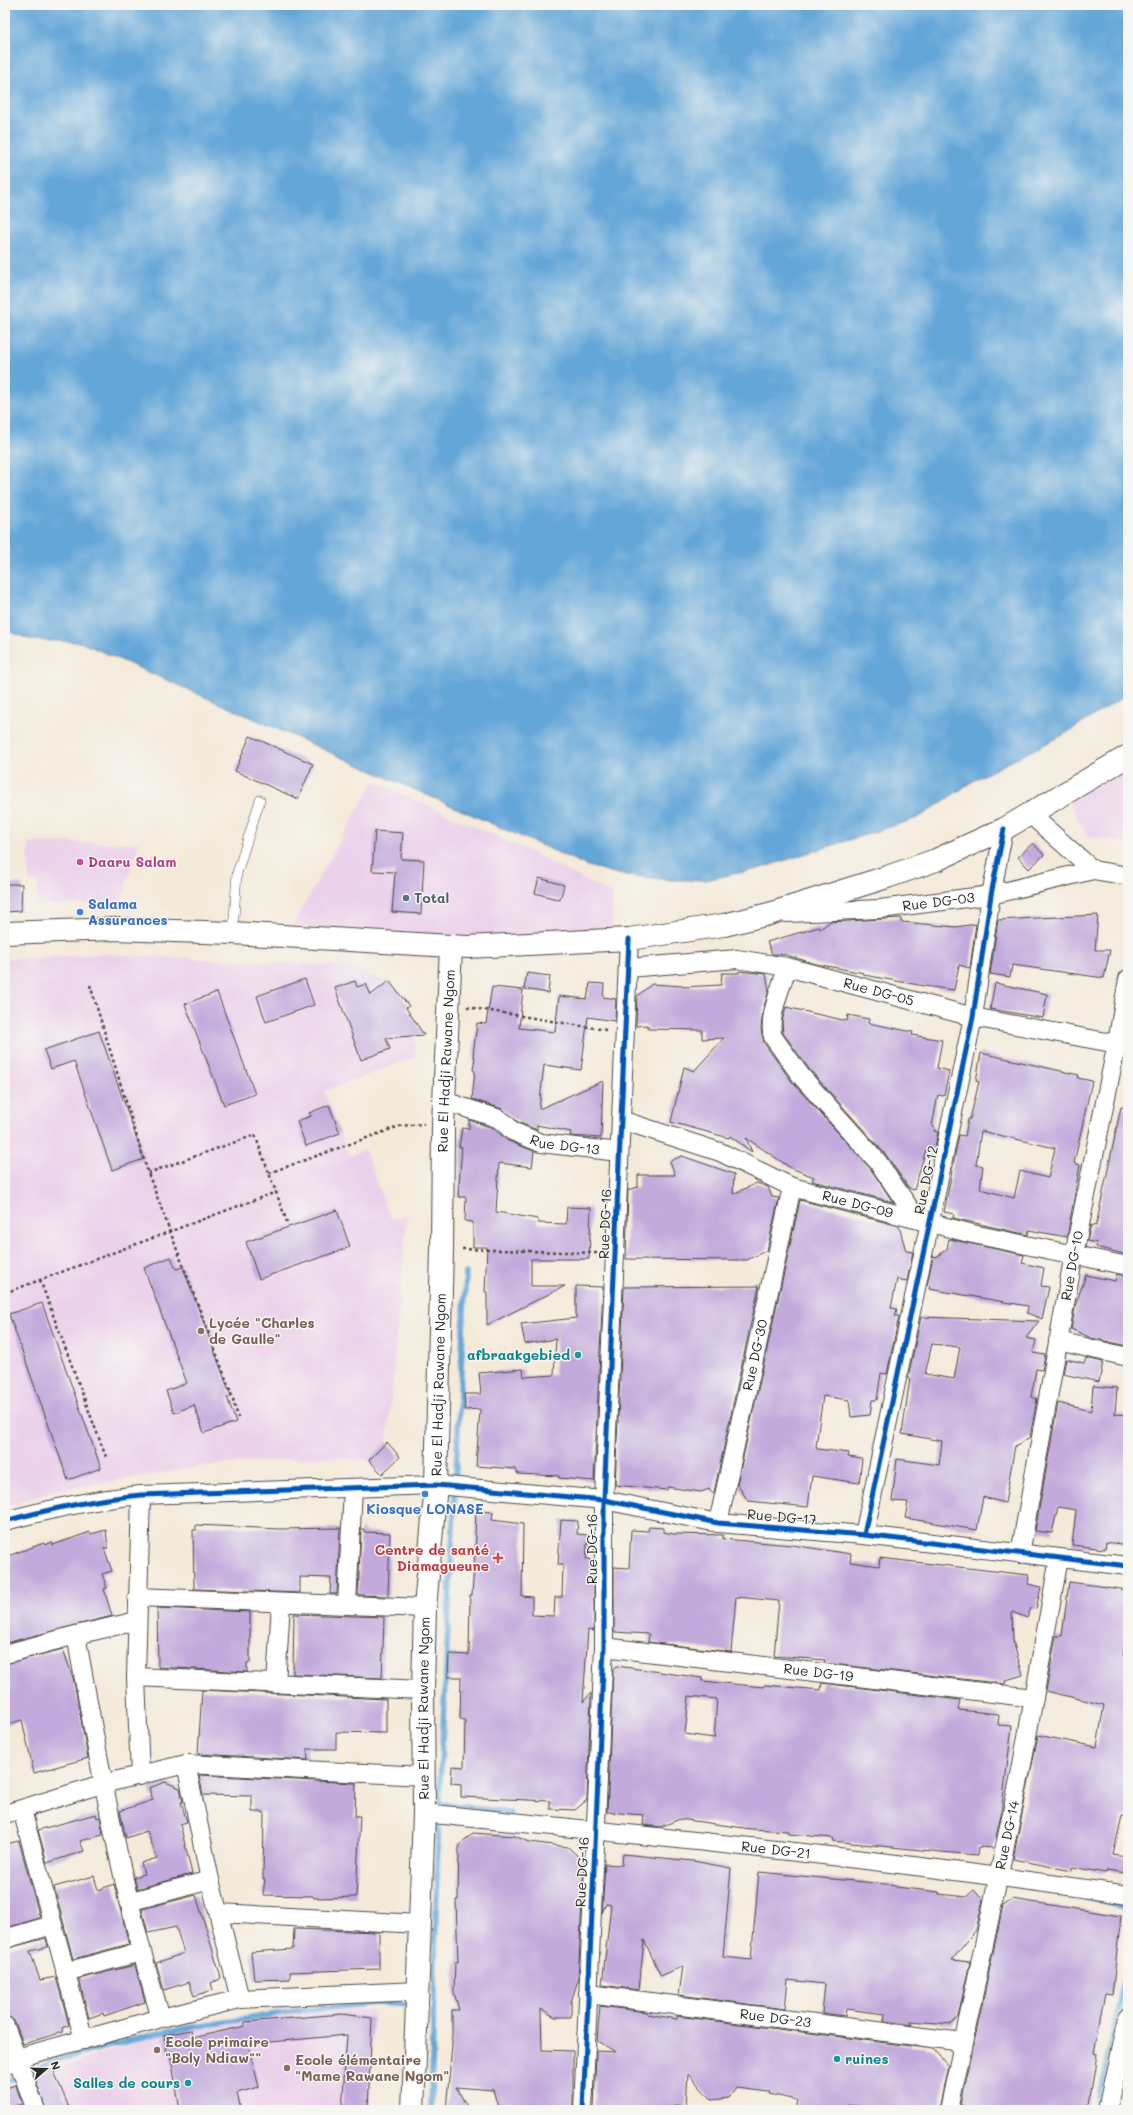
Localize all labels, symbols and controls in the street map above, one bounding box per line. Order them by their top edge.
place label: Daaru Salam [88,852,176,871]
marker: Daaru Salam [75,857,85,867]
street label: Rue DG-03 [901,887,976,915]
place label: Total [414,888,449,907]
marker: Total [401,893,411,903]
place label: Salama Assurances [88,894,168,929]
marker: Salama Assurances [75,907,85,917]
street label: Rue El Hadji Rawane Ngom [433,969,459,1152]
street label: Rue DG-05 [841,973,916,1010]
street label: Rue DG-13 [527,1129,601,1159]
street label: Rue DG-12 [909,1144,942,1216]
street label: Rue DG-09 [820,1185,895,1222]
street label: Rue DG-16 [594,1188,615,1259]
street label: Rue DG-10 [1056,1229,1088,1302]
street label: Rue El Hadji Rawane Ngom [426,1293,450,1477]
place label: Lycée "Charles de Gaulle" [209,1313,315,1348]
street label: Rue DG-30 [737,1317,772,1392]
marker: Lycée "Charles de Gaulle" [196,1326,206,1336]
place label: afbraakgebied [467,1345,570,1364]
marker: afbraakgebied [573,1350,583,1360]
marker: Kiosque LONASE [420,1489,430,1499]
place label: Kiosque LONASE [366,1499,484,1518]
street label: Rue DG-17 [746,1504,818,1529]
street label: Rue DG-16 [582,1514,601,1584]
place label: Centre de santé Diamagueune [375,1540,489,1575]
marker: Centre de santé Diamagueune [492,1552,504,1564]
street label: Rue El Hadji Rawane Ngom [413,1616,434,1800]
street label: Rue DG-19 [783,1658,855,1686]
street label: Rue DG-14 [990,1798,1023,1871]
street label: Rue DG-16 [570,1836,593,1908]
street label: Rue DG-21 [740,1836,812,1863]
street label: Rue DG-23 [739,2004,812,2031]
place label: Ecole primaire "Boly Ndiaw"" [165,2032,269,2067]
marker: Ecole primaire "Boly Ndiaw"" [152,2045,162,2055]
north arrow [26,2049,66,2089]
place label: ruines [845,2049,888,2068]
place label: Ecole élémentaire "Mame Rawane Ngom" [295,2050,449,2085]
marker: ruines [832,2054,842,2064]
text: N [47,2059,64,2072]
marker: Ecole élémentaire "Mame Rawane Ngom" [282,2063,292,2073]
place label: Salles de cours [73,2073,180,2092]
marker: Salles de cours [183,2078,193,2088]

